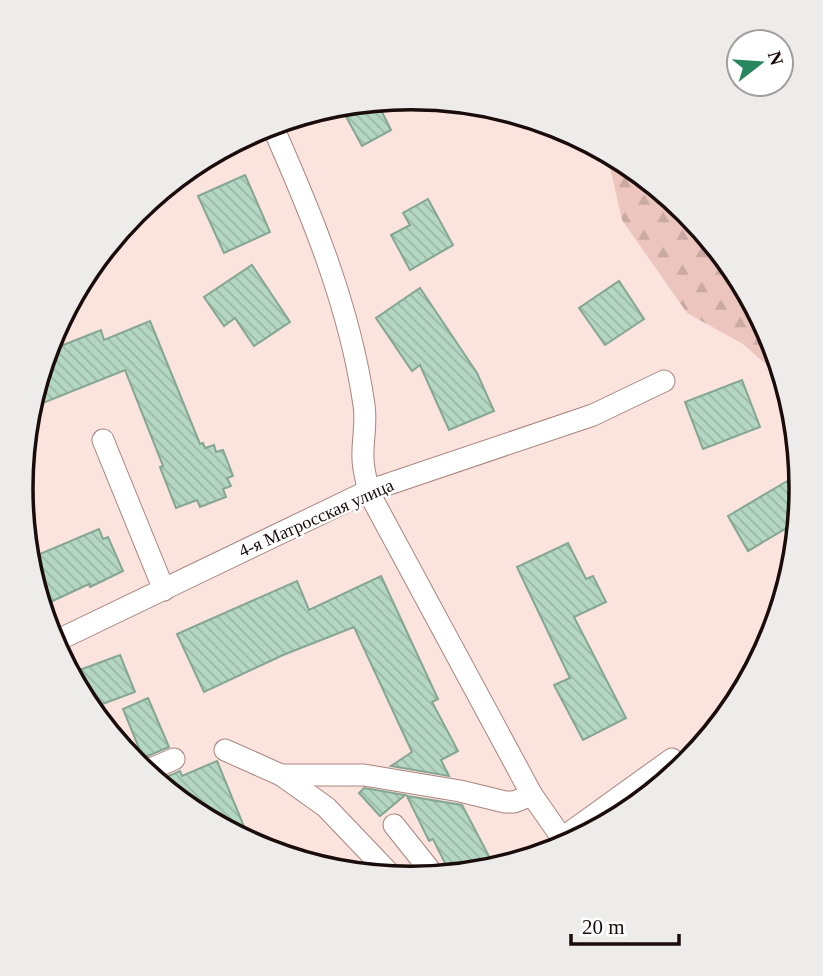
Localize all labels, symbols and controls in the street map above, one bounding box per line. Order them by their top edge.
north arrow [725,28,795,98]
text: N [764,49,788,68]
street label: 4-я Матросская улица [235,475,397,561]
scale bar [571,902,680,946]
text: 20 m [582,915,625,939]

